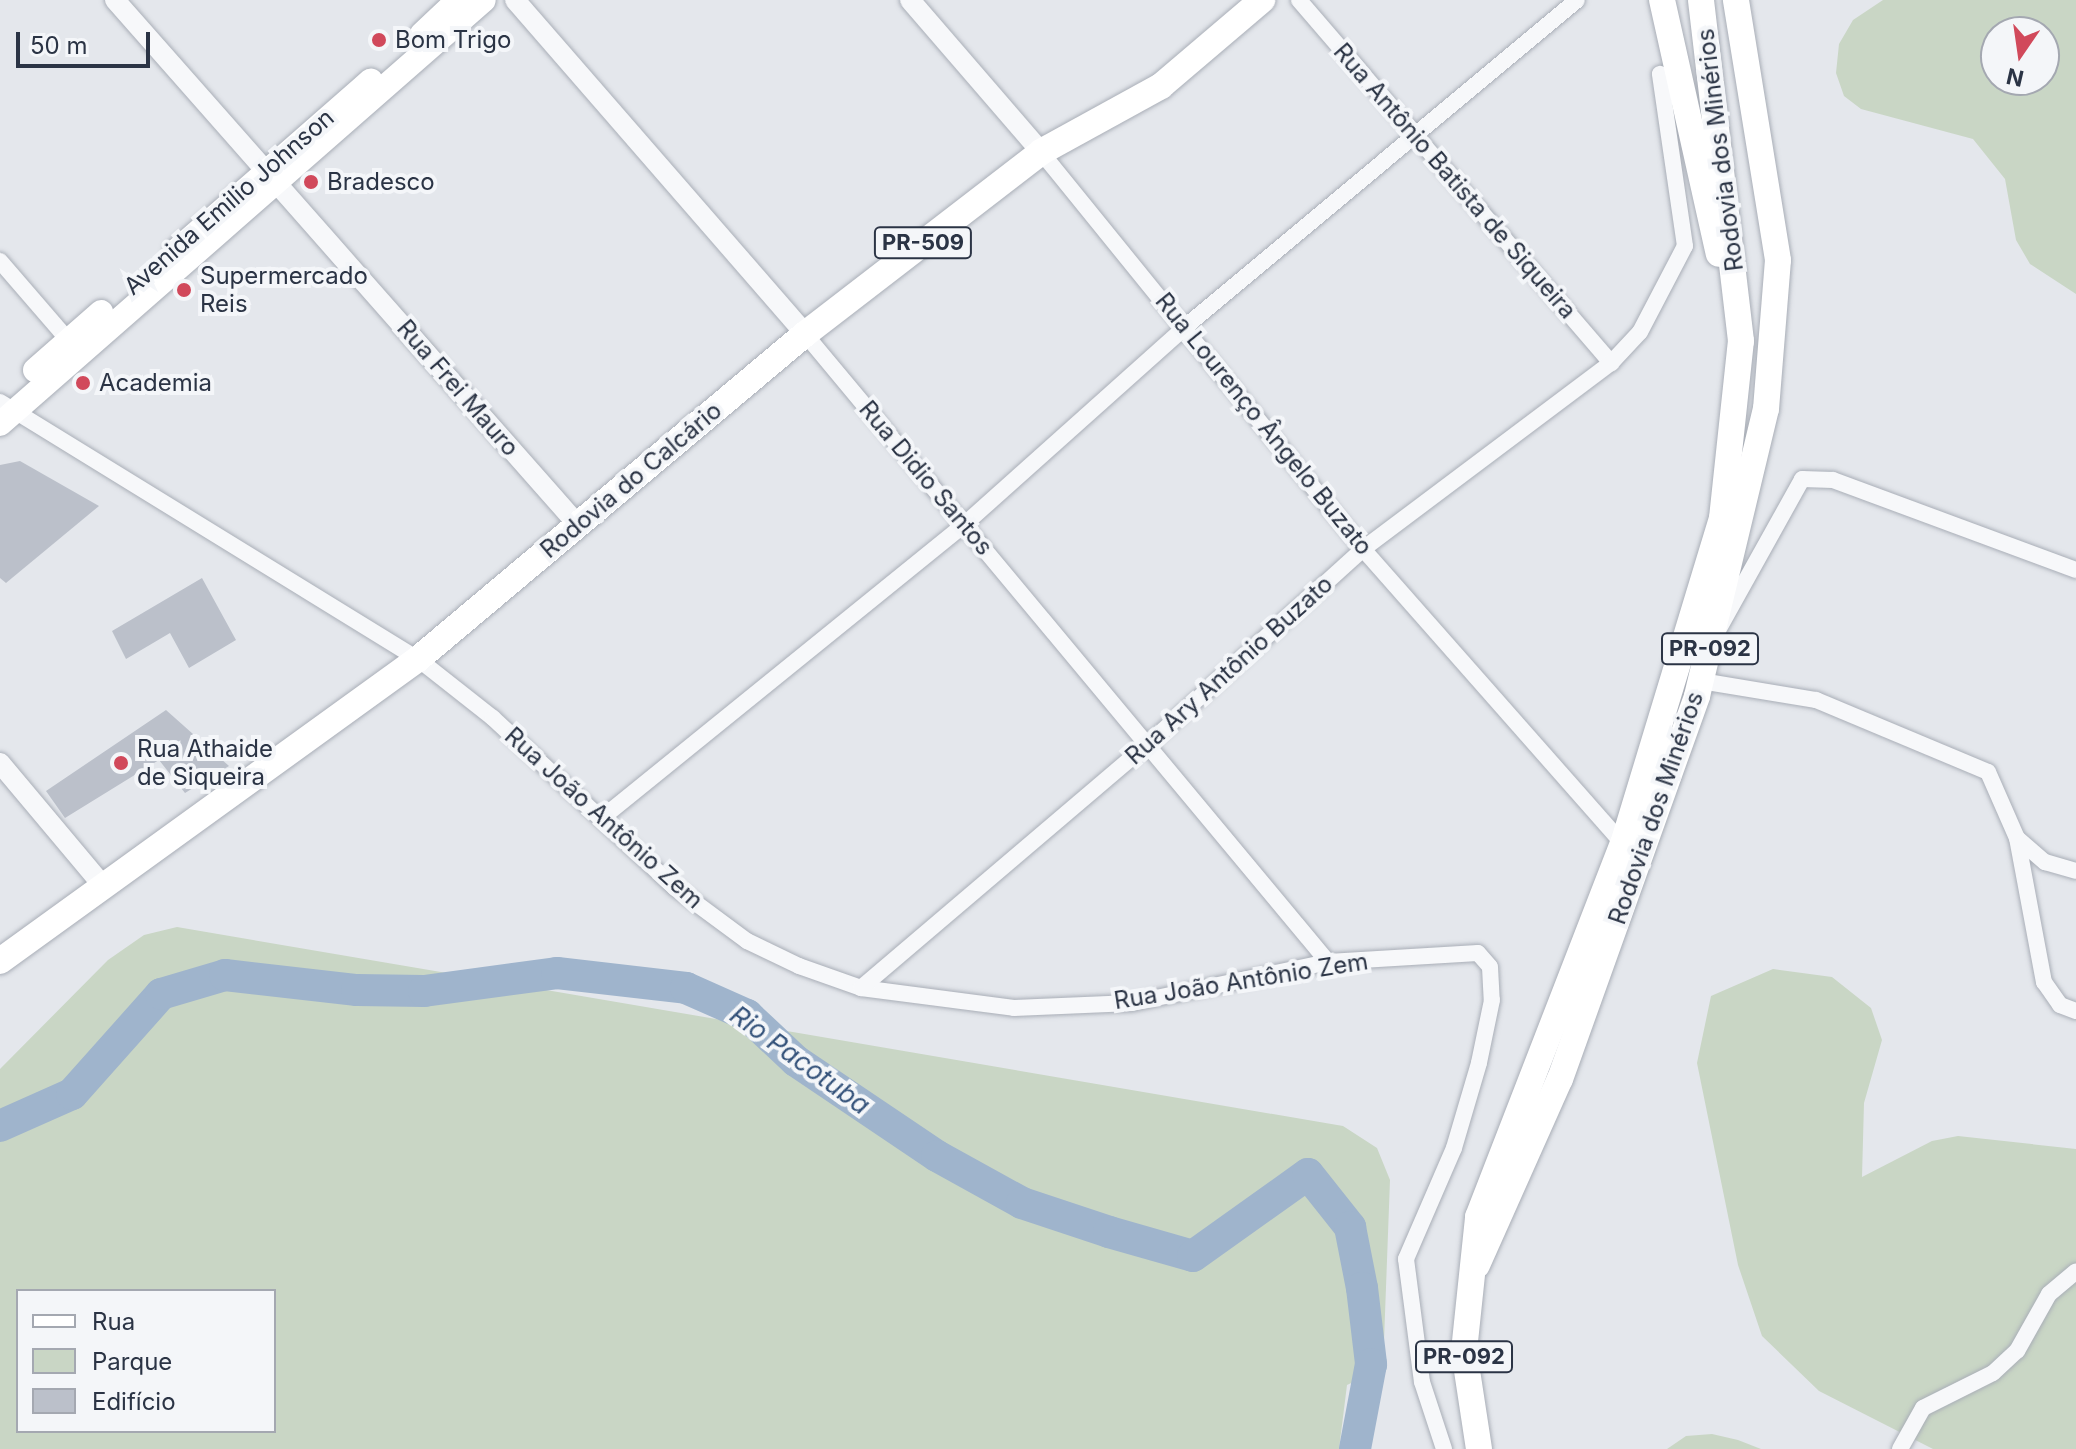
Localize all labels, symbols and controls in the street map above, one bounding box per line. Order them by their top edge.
scale bar [20,16,154,66]
north arrow [1980,16,2060,96]
place label: Bom Trigo [395,26,511,54]
street label: Rodovia dos Minérios [1691,27,1749,273]
text: 50 m [30,31,88,60]
marker: Bom Trigo [370,31,388,49]
street label: Rua Antônio Batista de Siqueira [1328,37,1582,325]
text: N [2004,63,2026,92]
street label: Avenida Emilio Johnson [118,103,340,301]
place label: Bradesco [327,168,435,196]
marker: Bradesco [302,173,320,191]
road number: PR-509 [873,225,973,261]
place label: Supermercado Reis [200,262,368,318]
marker: Supermercado Reis [175,281,193,299]
street label: Rua Lourenço Ângelo Buzato [1149,287,1379,561]
street label: Rua Frei Mauro [391,314,525,462]
place label: Academia [99,369,212,397]
marker: Academia [74,374,92,392]
street label: Rua Didio Santos [853,395,999,561]
street label: Rodovia do Calcário [535,396,727,564]
street label: Rua Ary Antônio Buzato [1120,569,1338,771]
road number: PR-092 [1660,631,1760,667]
street label: Rodovia dos Minérios [1603,688,1709,928]
street label: Rua João Antônio Zem [499,721,709,915]
place label: Rua Athaide de Siqueira [137,735,273,791]
marker: Rua Athaide de Siqueira [112,754,130,772]
street label: Rua João Antônio Zem [1112,947,1370,1015]
water label: Rio Pacotuba [724,999,876,1121]
legend [16,1289,276,1433]
text: Rua [92,1307,135,1336]
road number: PR-092 [1414,1339,1514,1375]
text: Parque [92,1347,172,1376]
text: Edifício [92,1387,176,1416]

